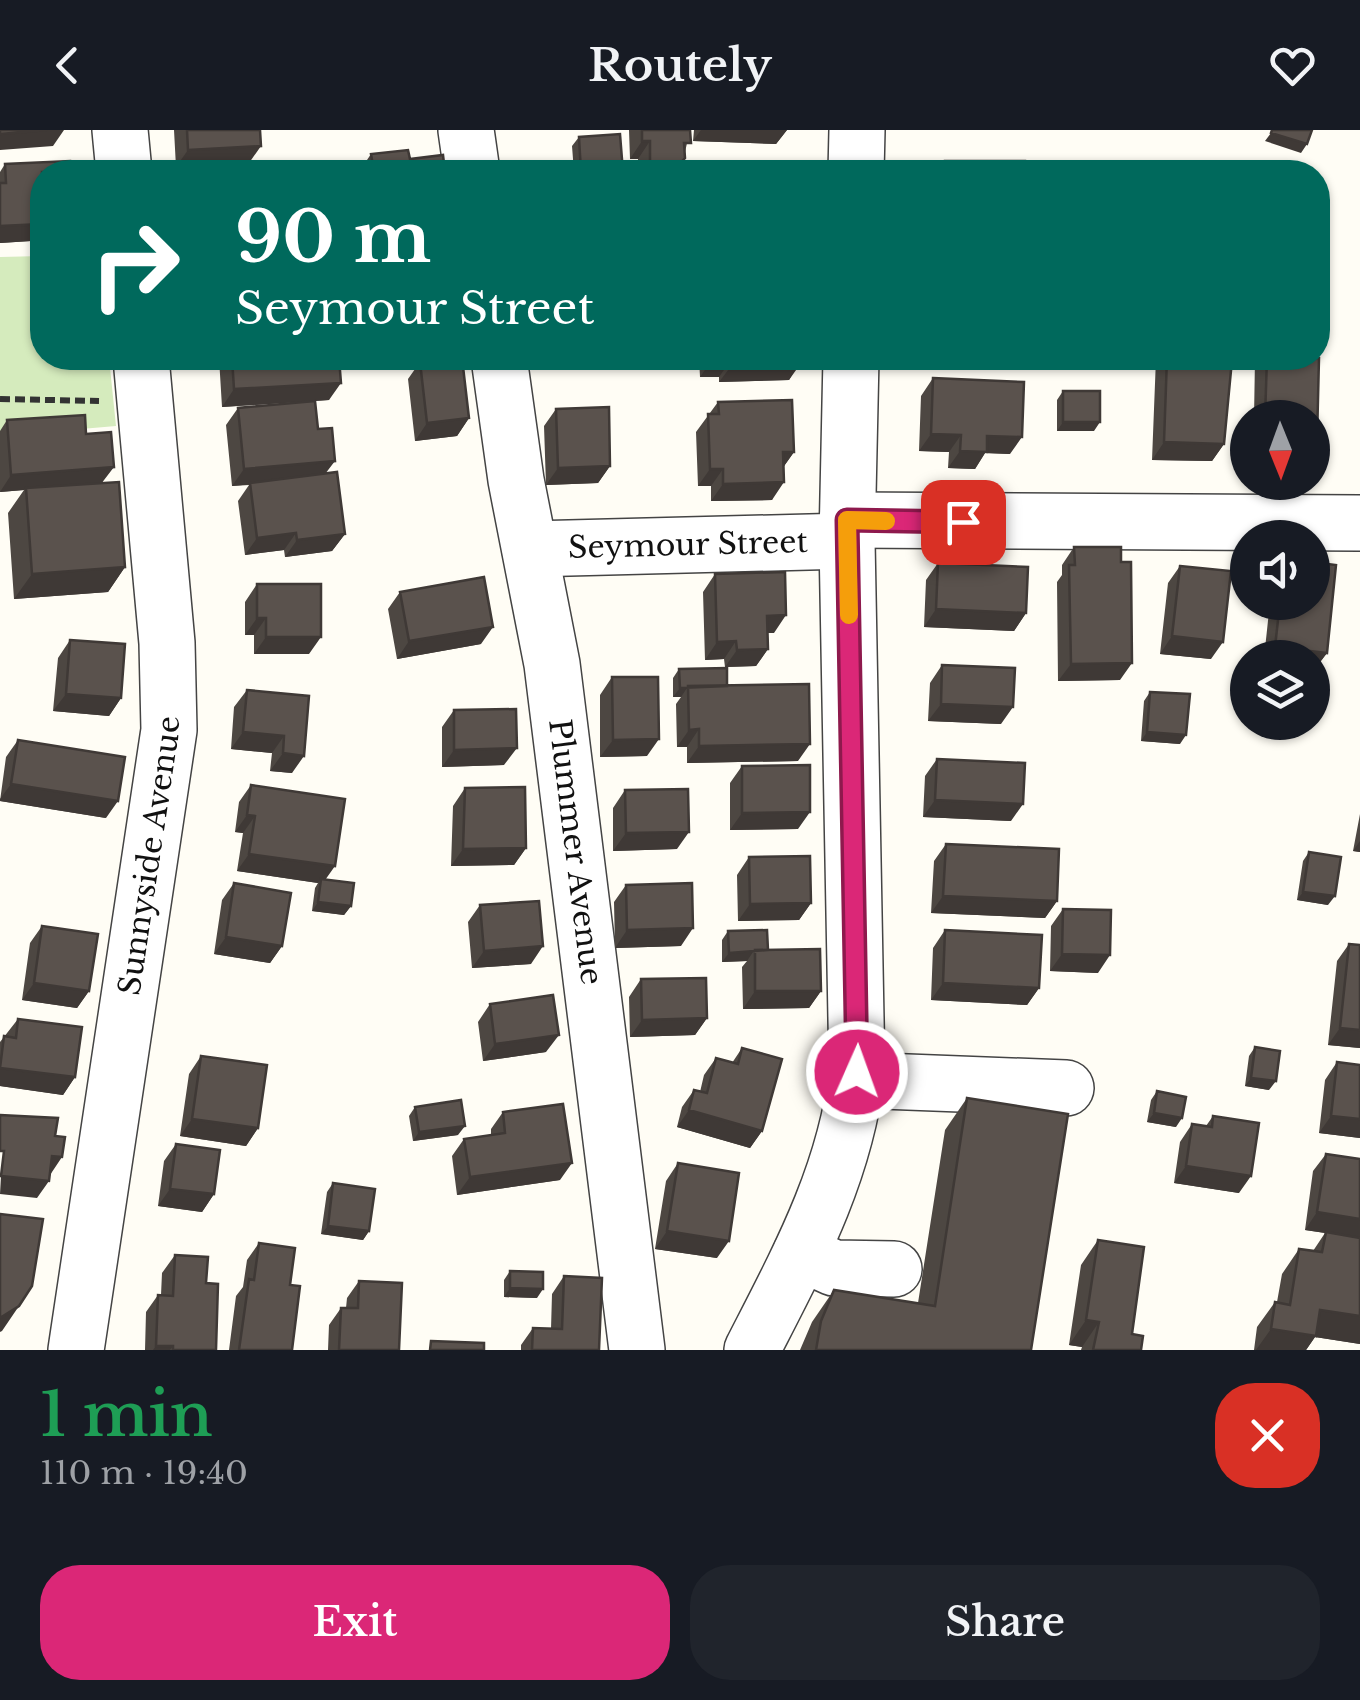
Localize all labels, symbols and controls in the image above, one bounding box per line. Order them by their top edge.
text: Routely [588,37,772,93]
icon: back [40,38,95,93]
icon: heart [1265,38,1320,93]
text: 90 m [235,194,431,281]
icon: right [70,200,200,330]
text: Seymour Street [235,280,594,336]
north arrow [1230,400,1330,500]
map controls [1230,400,1330,740]
pin [921,480,1006,565]
icon: arrive [936,495,991,550]
button: sound [1230,520,1330,620]
street label: Seymour Street [568,523,809,566]
button: layers [1230,640,1330,740]
street label: Sunnyside Avenue [110,716,187,998]
street label: Plummer Avenue [541,717,611,987]
position arrow [805,1020,909,1124]
text: 1 min [40,1378,213,1452]
button: close [1215,1383,1320,1488]
text: 110 m · 19:40 [40,1453,248,1493]
button: Exit [40,1565,670,1680]
button: Share [690,1565,1320,1680]

